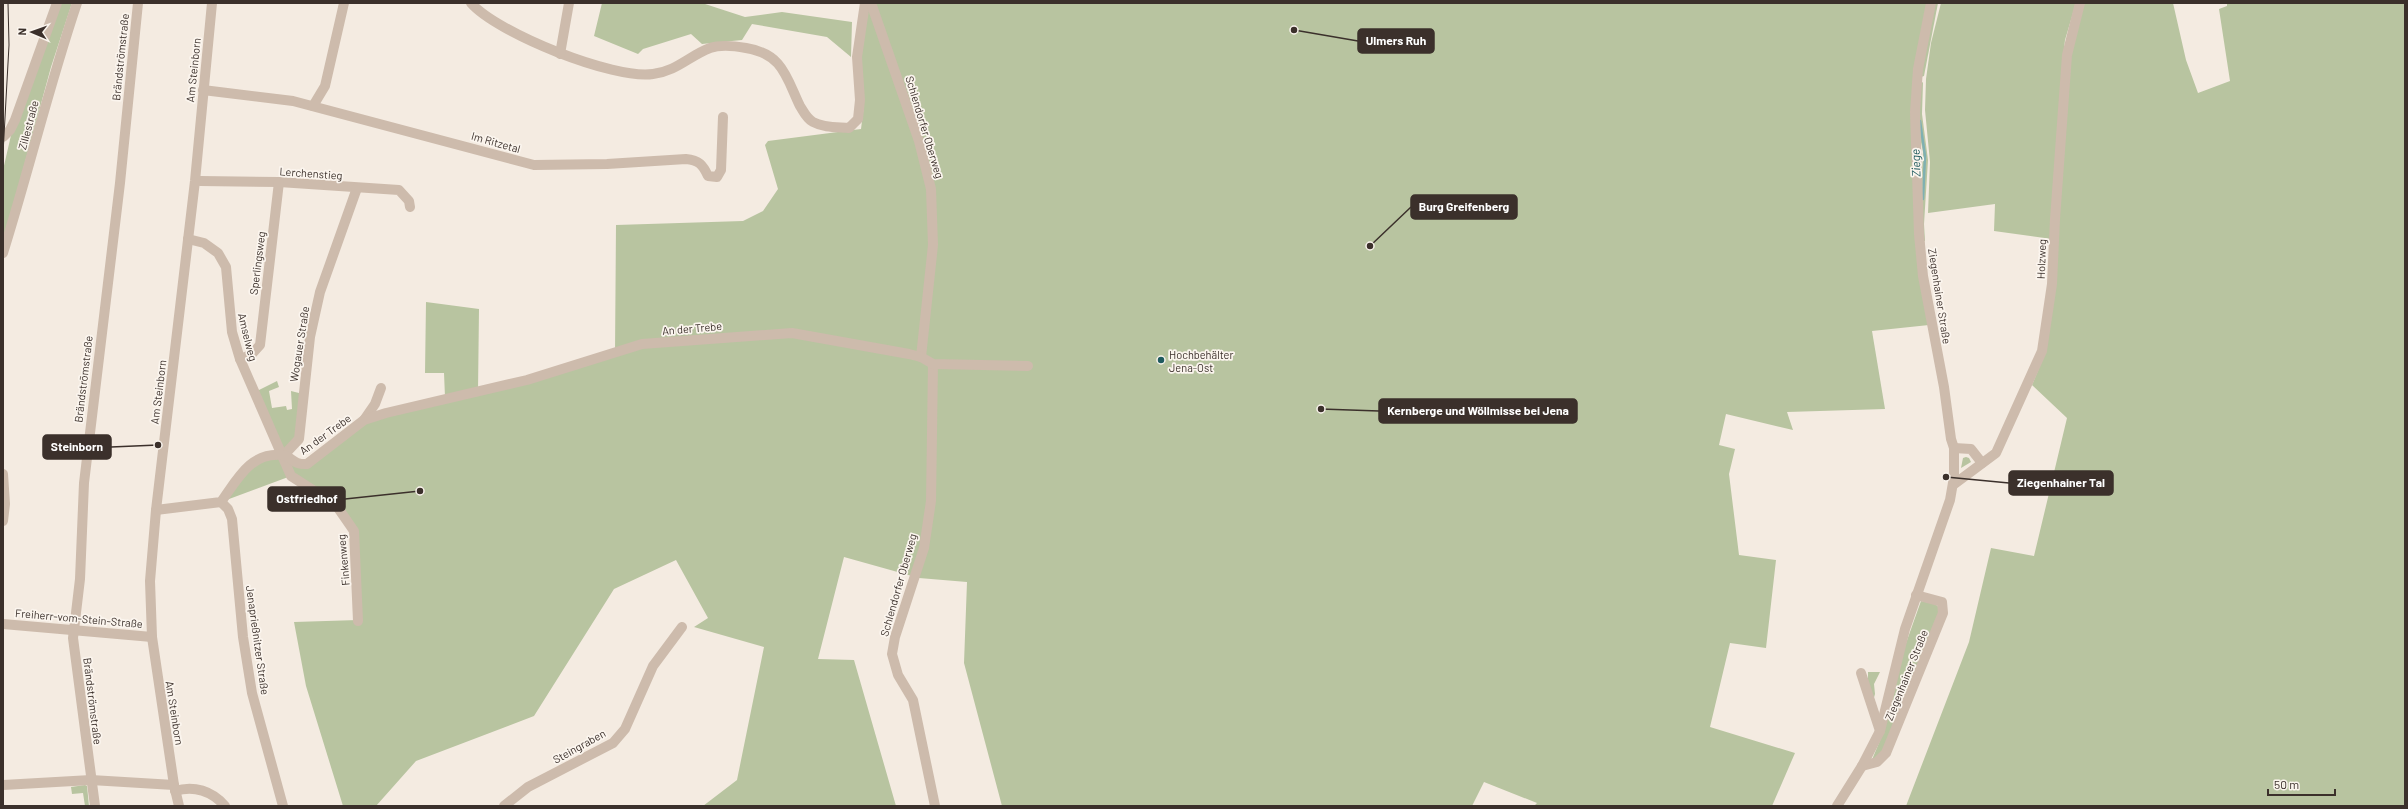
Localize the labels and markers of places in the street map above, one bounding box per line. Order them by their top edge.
callout: Ulmers Ruh [1358,29,1434,53]
callout: Burg Greifenberg [1411,195,1517,219]
place label: Hochbehälter Jena-Ost [1169,348,1233,374]
marker: Hochbehälter Jena-Ost [1156,355,1166,365]
callout: Kernberge und Wöllmisse bei Jena [1379,399,1577,423]
callout: Steinborn [43,435,111,459]
callout: Ziegenhainer Tal [2009,471,2113,495]
callout: Ostfriedhof [268,487,345,511]

